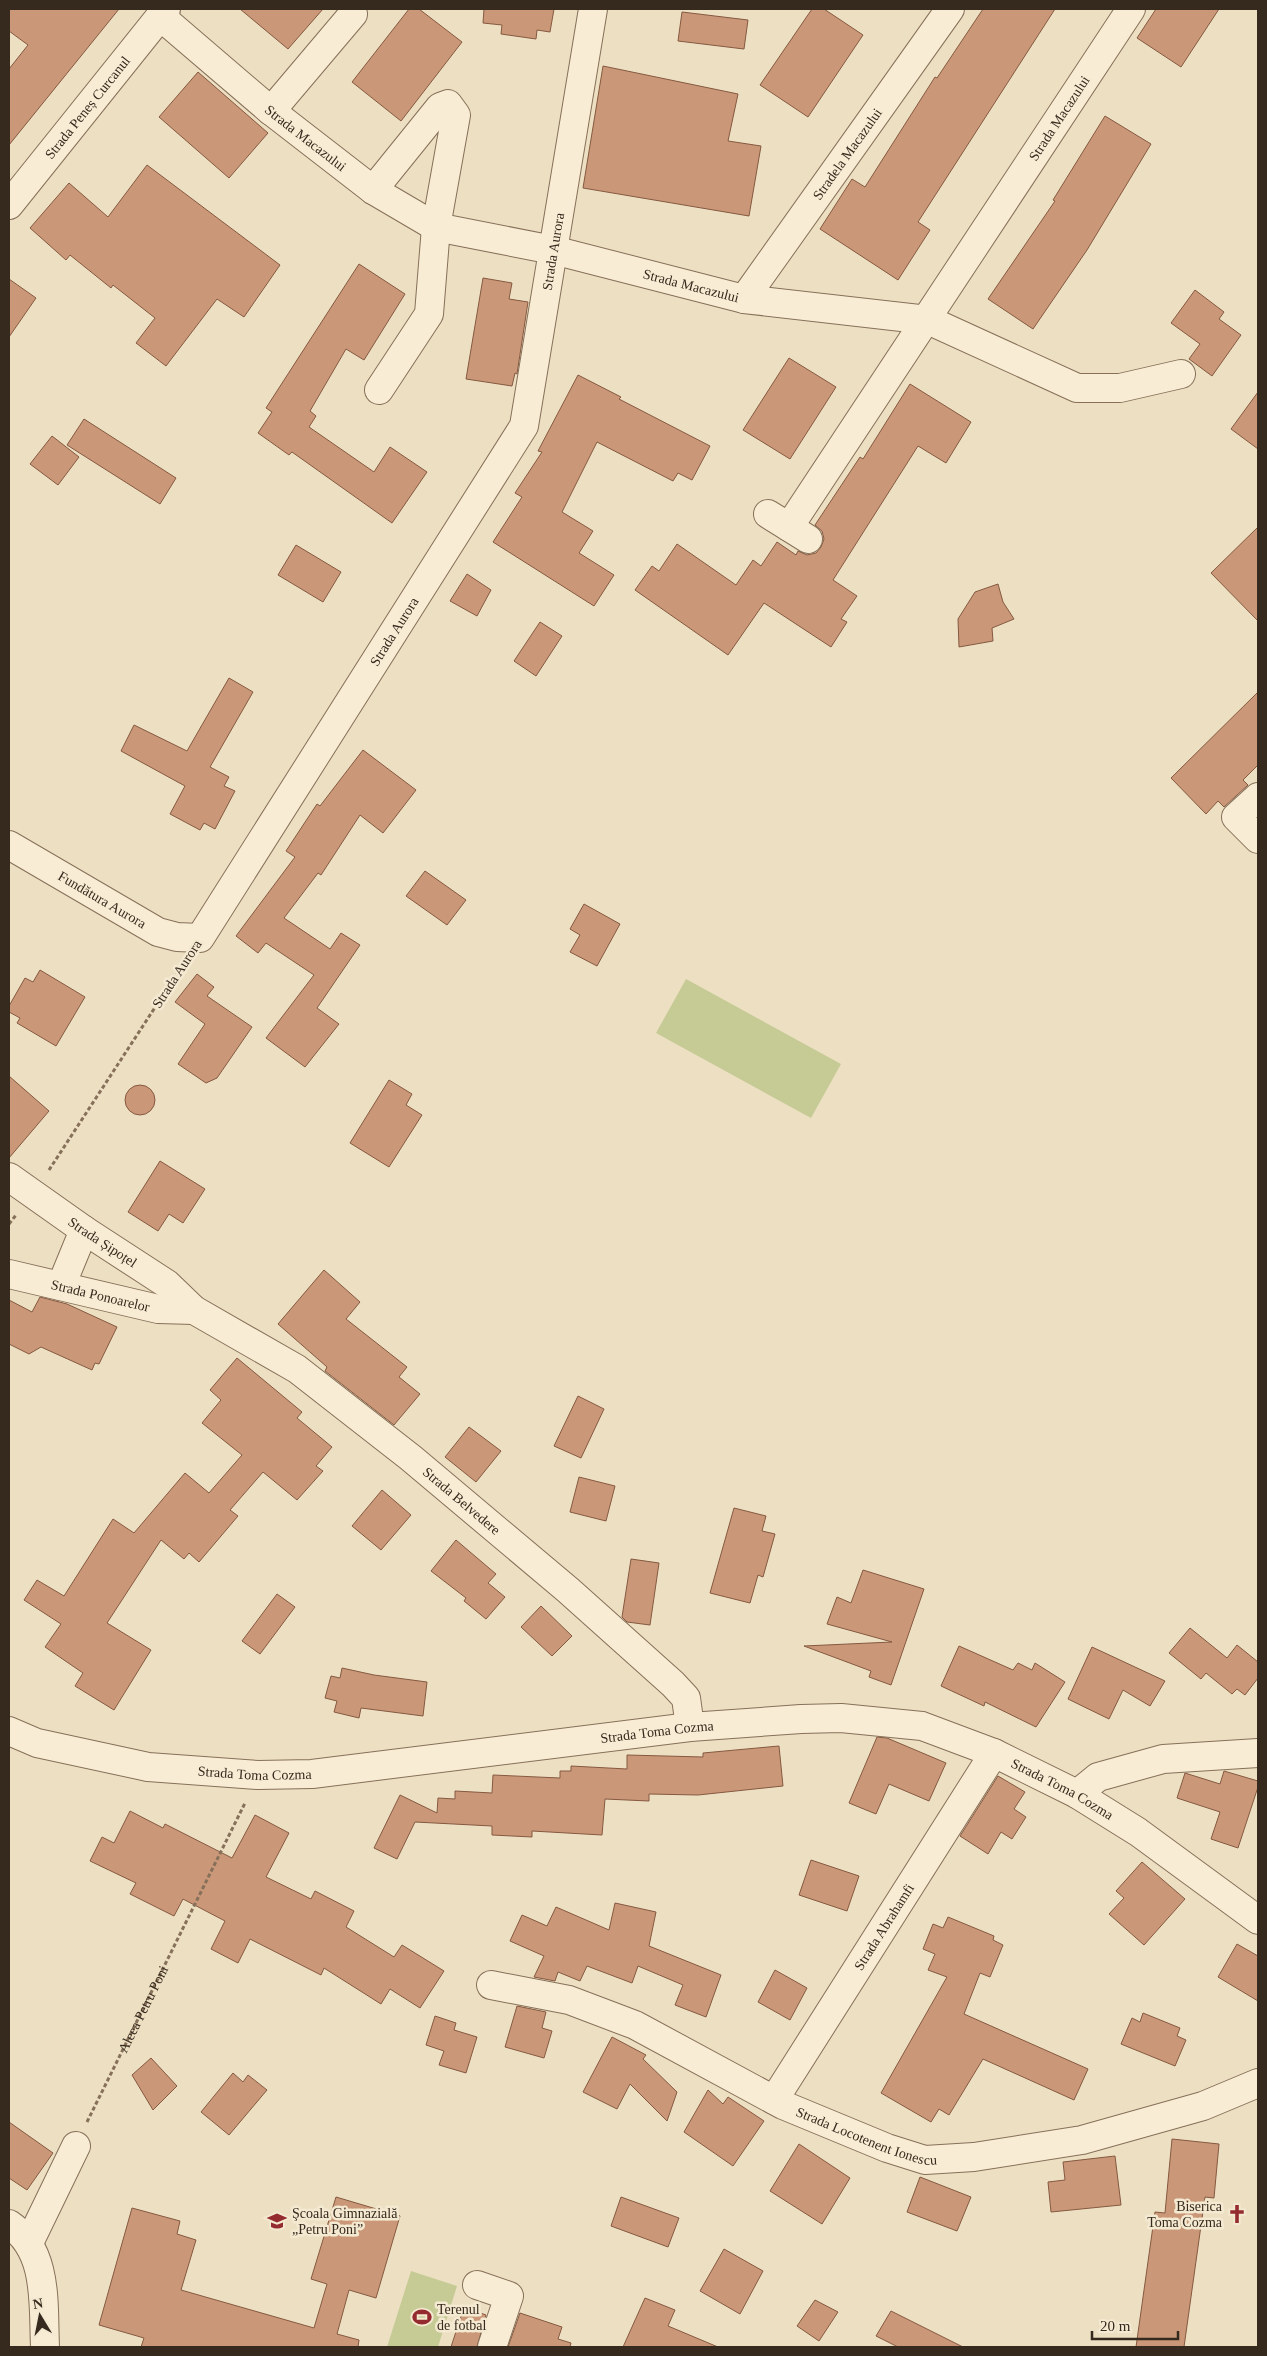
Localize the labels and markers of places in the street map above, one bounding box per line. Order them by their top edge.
place label: Biserica Toma Cozma [1147,2199,1223,2230]
church icon: Biserica Toma Cozma [1226,2203,1248,2225]
place label: Şcoala Gimnazială „Petru Poni” [292,2206,398,2237]
school or university icon: Şcoala Gimnazială „Petru Poni” [266,2210,288,2232]
place label: Terenul de fotbal [437,2302,486,2333]
sports icon: Terenul de fotbal [411,2306,433,2328]

